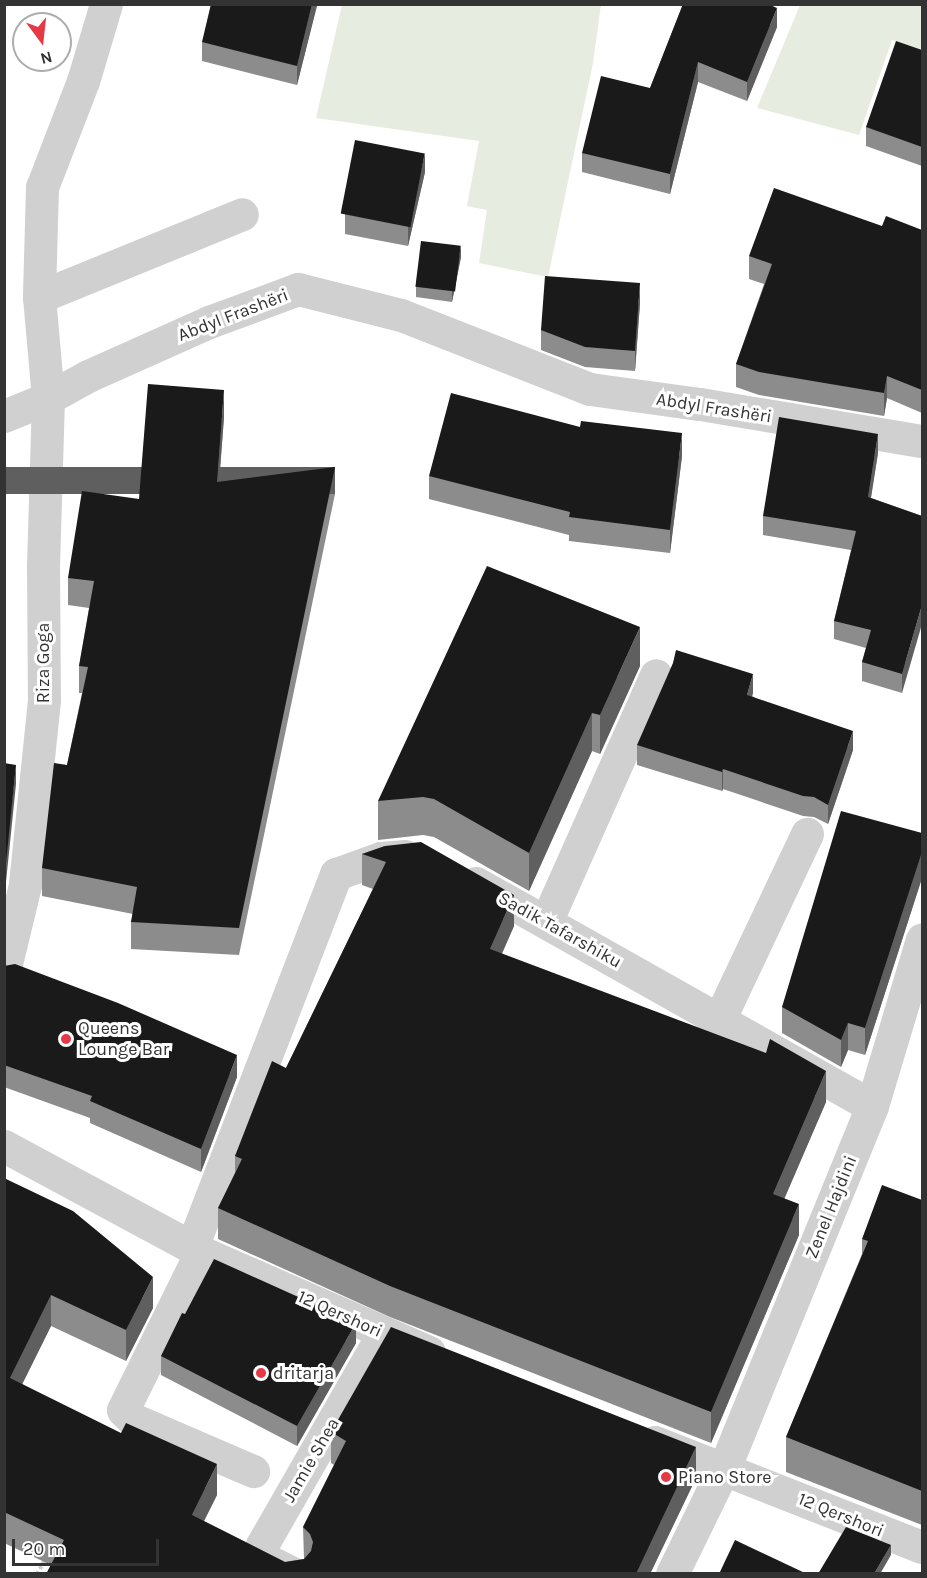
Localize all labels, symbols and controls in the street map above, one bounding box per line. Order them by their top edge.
north arrow [12,12,72,72]
text: N [38,47,54,69]
street label: Abdyl Frashëri [175,284,291,346]
street label: Abdyl Frashëri [655,388,773,428]
street label: Riza Goga [32,623,54,703]
street label: Sadik Tafarshiku [494,887,626,973]
place label: Queens Lounge Bar [78,1018,169,1060]
marker: Queens Lounge Bar [59,1032,73,1046]
street label: Zenel Hajdini [801,1152,861,1262]
street label: 12 Qershori [294,1286,386,1342]
place label: dritarja [273,1362,334,1384]
marker: dritarja [254,1366,268,1380]
street label: Jamie Shea [278,1414,344,1506]
place label: Piano Store [678,1466,771,1488]
marker: Piano Store [659,1470,673,1484]
street label: 12 Qershori [795,1488,887,1542]
scale bar [15,1527,162,1565]
text: 20 m [23,1538,65,1560]

